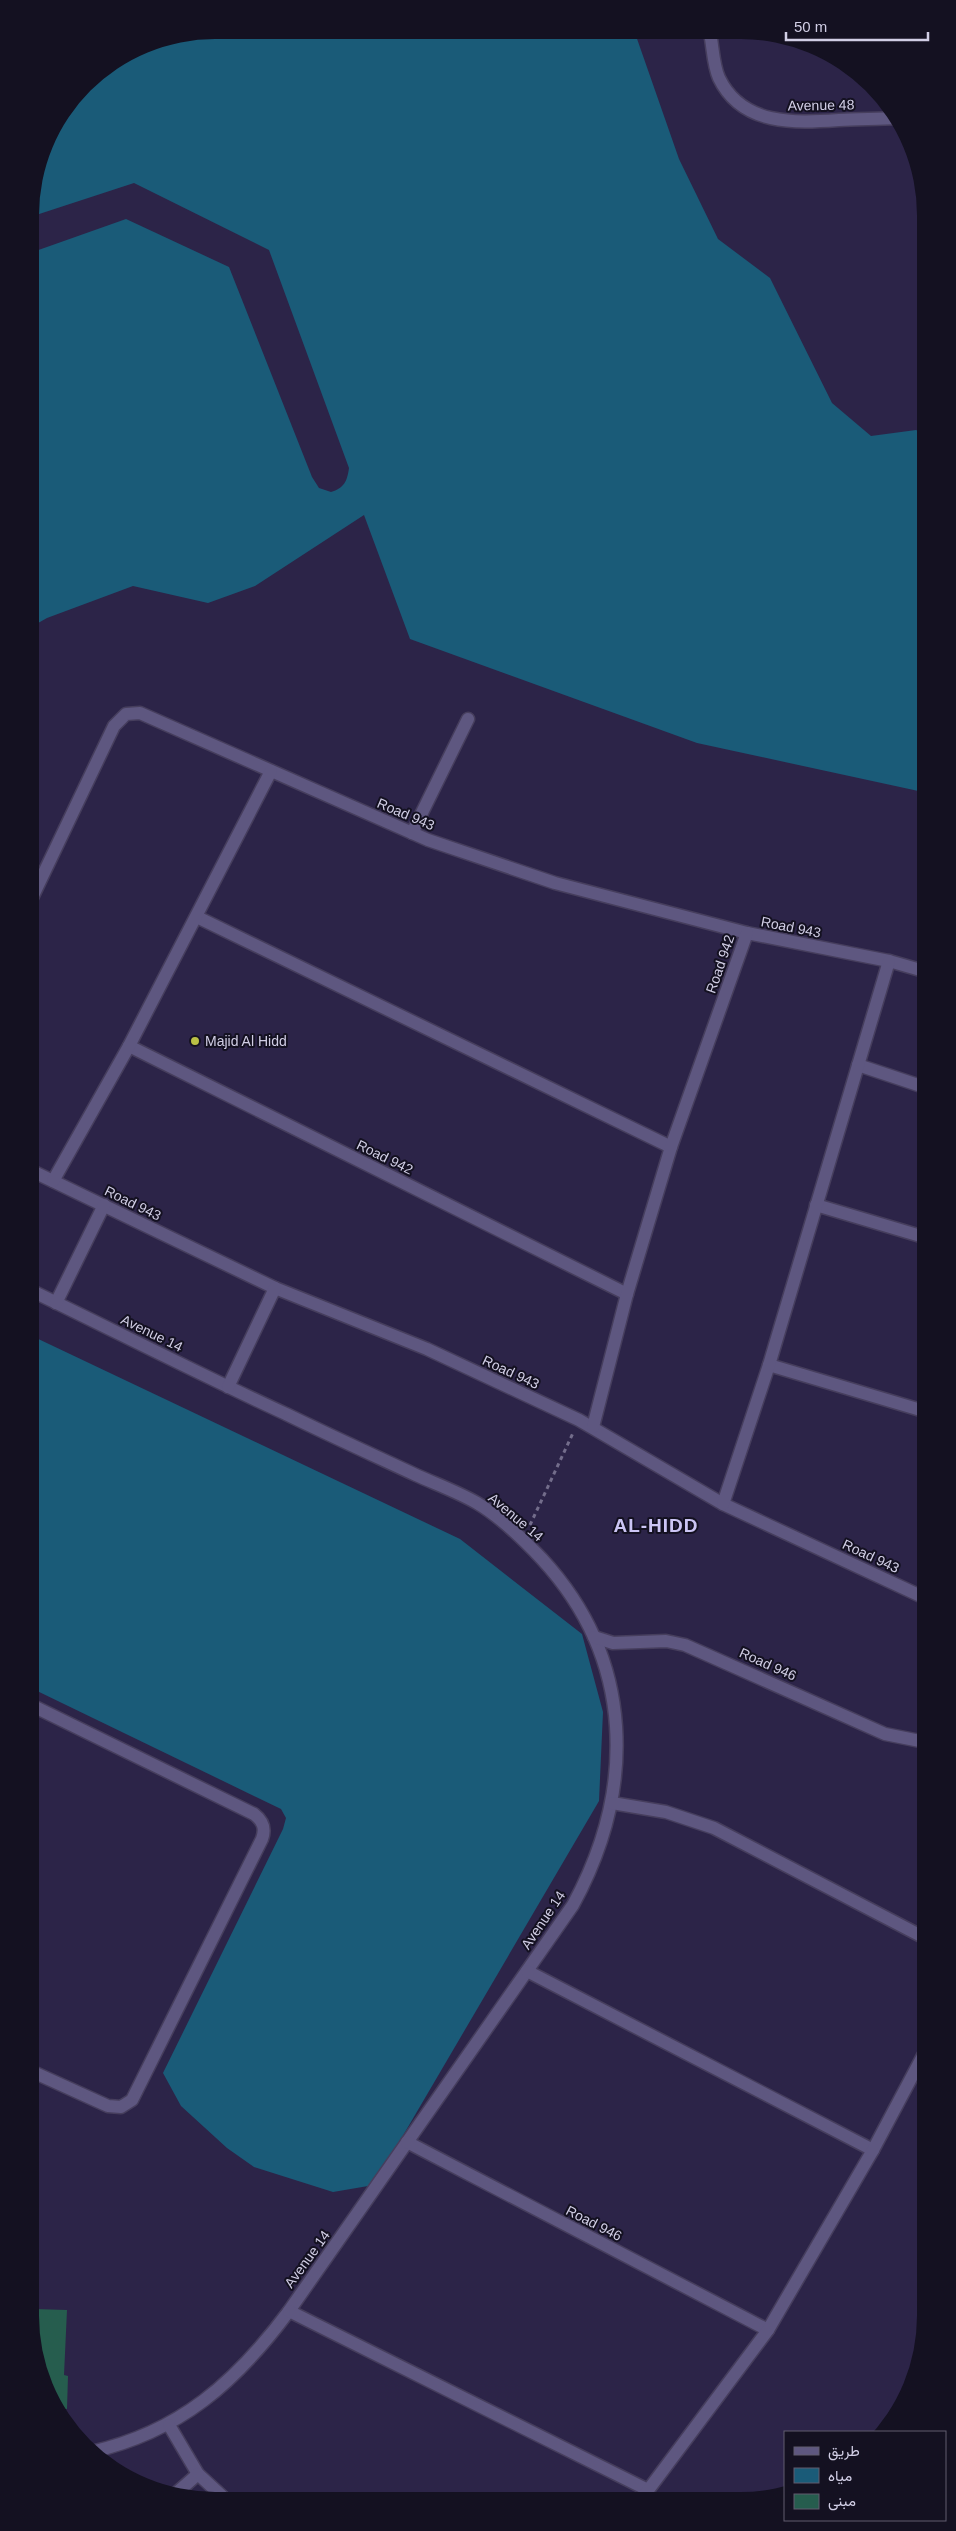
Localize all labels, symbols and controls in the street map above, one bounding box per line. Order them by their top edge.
scale bar [786,10,928,42]
text: 50 m [794,18,827,35]
street label: Avenue 48 [788,96,855,114]
street label: Road 943 [375,795,437,833]
street label: Road 943 [760,913,823,941]
street label: Road 942 [703,932,738,995]
place label: Majid Al Hidd [205,1033,287,1049]
marker: Majid Al Hidd [189,1035,201,1047]
street label: Road 942 [354,1137,416,1178]
street label: Road 943 [102,1183,164,1224]
street label: Avenue 14 [119,1311,186,1355]
street label: Road 943 [480,1352,542,1392]
street label: Avenue 14 [485,1489,547,1545]
district label: AL-HIDD [613,1515,699,1536]
street label: Road 943 [840,1536,902,1576]
street label: Road 946 [737,1644,799,1684]
street label: Avenue 14 [518,1888,568,1952]
street label: Road 946 [563,2202,625,2244]
street label: Avenue 14 [281,2227,333,2291]
legend [784,2431,946,2521]
text: طريق [828,2442,860,2461]
text: مياه [828,2467,852,2485]
text: مبنى [828,2492,856,2511]

